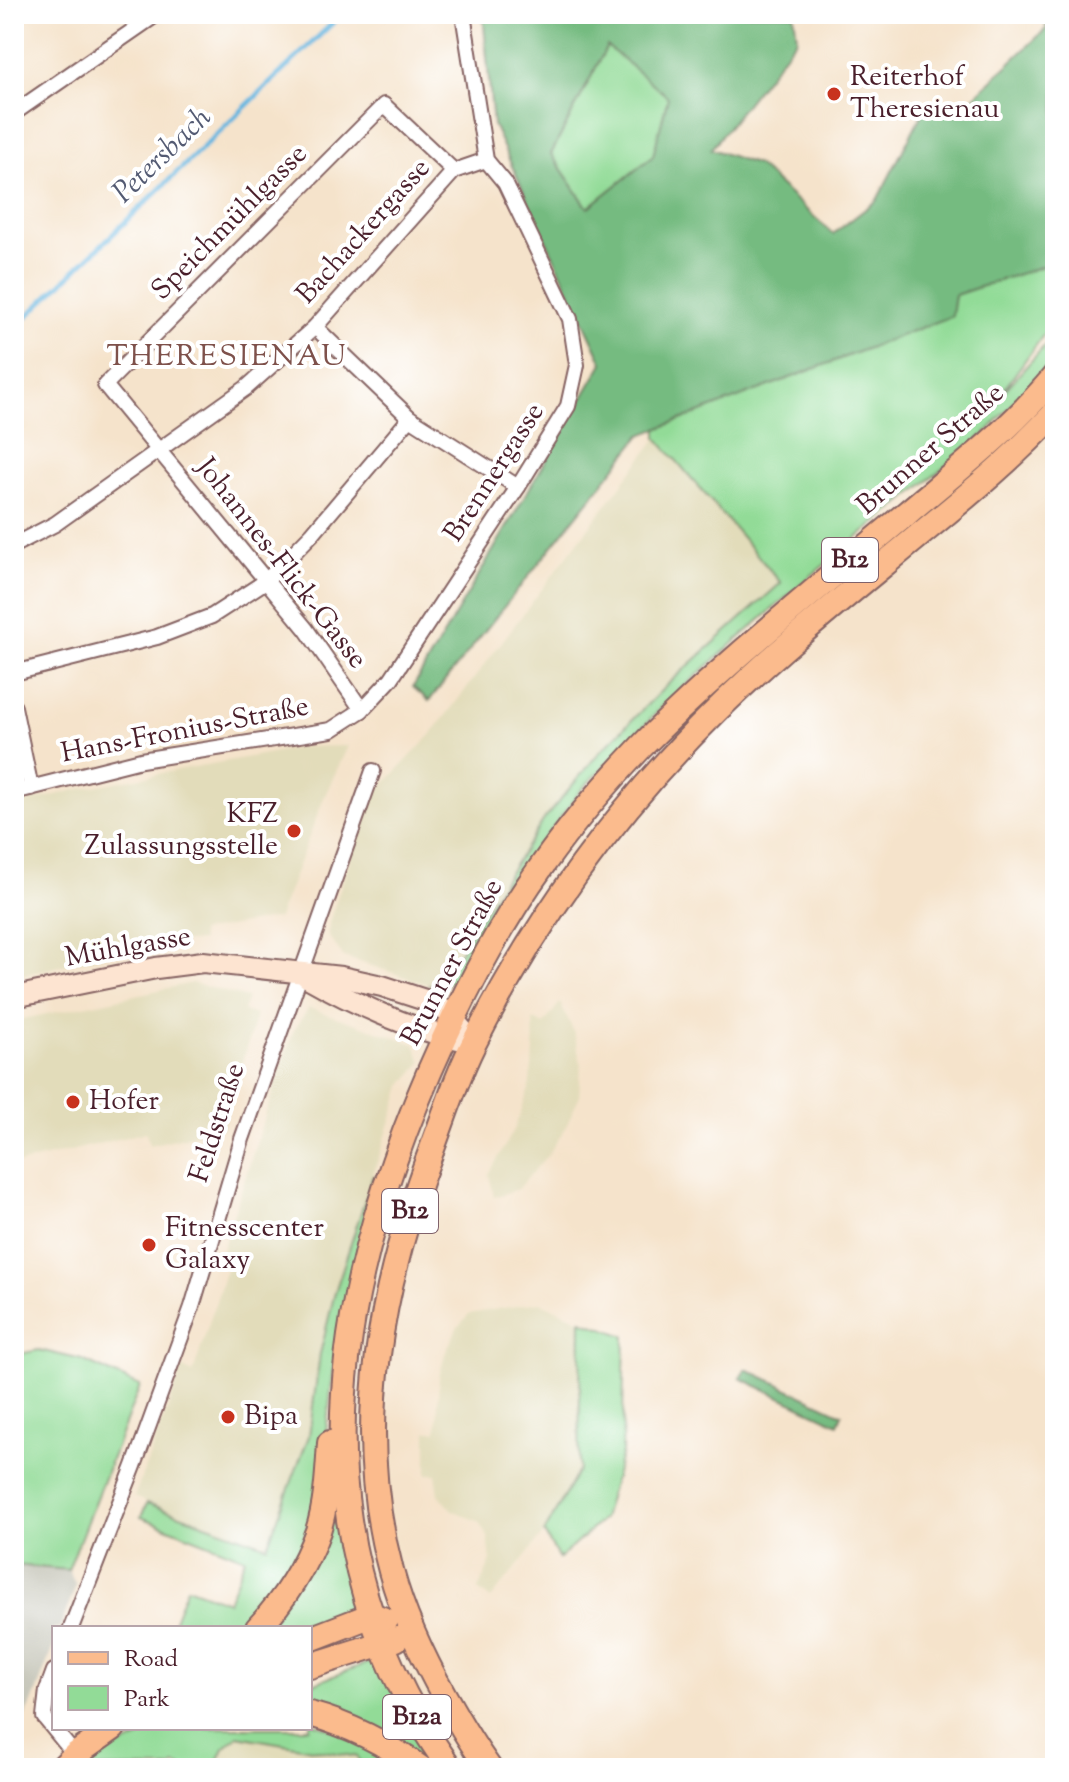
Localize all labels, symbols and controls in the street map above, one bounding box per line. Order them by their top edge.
place label: Reiterhof Theresienau [850,58,1000,130]
marker: Reiterhof Theresienau [825,85,843,103]
water label: Petersbach [104,98,222,214]
street label: Speichmühlgasse [143,136,317,310]
street label: Bachackergasse [288,150,440,314]
district label: THERESIENAU [107,336,348,379]
street label: Brunner Straße [848,375,1014,525]
street label: Brennergasse [435,395,555,551]
street label: Johannes-Flick-Gasse [185,449,376,678]
road number: B12 [822,538,878,582]
street label: Hans-Fronius-Straße [58,687,312,775]
place label: KFZ Zulassungsstelle [84,795,278,867]
marker: KFZ Zulassungsstelle [285,822,303,840]
street label: Brunner Straße [392,872,514,1054]
street label: Mühlgasse [62,917,194,979]
street label: Feldstraße [180,1058,256,1188]
place label: Hofer [89,1082,160,1122]
marker: Hofer [64,1093,82,1111]
road number: B12 [382,1189,438,1233]
place label: Fitnesscenter Galaxy [165,1209,324,1281]
marker: Fitnesscenter Galaxy [140,1236,158,1254]
place label: Bipa [244,1397,298,1437]
marker: Bipa [219,1408,237,1426]
legend [52,1626,312,1730]
text: Road [124,1643,178,1677]
text: Park [124,1683,170,1717]
road number: B12a [383,1695,451,1739]

